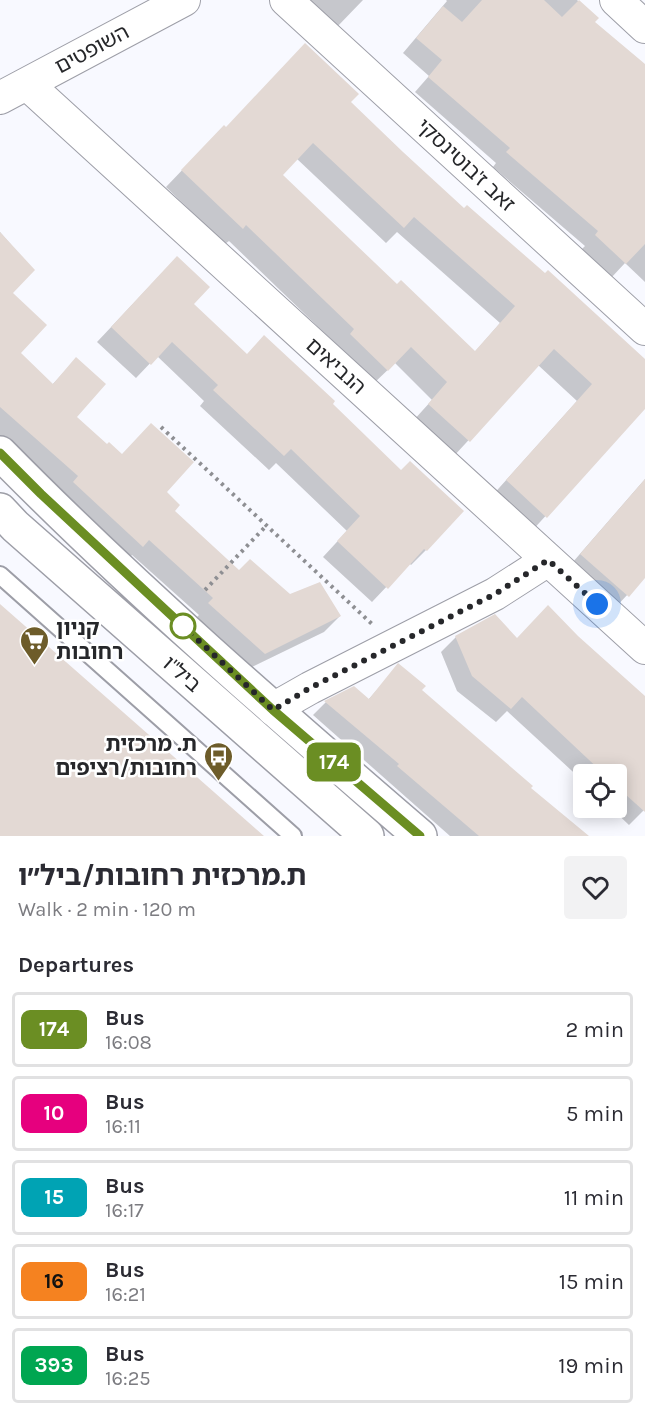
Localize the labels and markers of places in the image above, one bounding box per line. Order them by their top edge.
unlabelled marker [170,613,196,639]
place label: קניון רחובות [56,616,123,664]
supermarket icon: קניון רחובות [19,624,51,666]
place label: ת. מרכזית רחובות/רציפים [56,732,197,780]
bus stop icon: ת. מרכזית רחובות/רציפים [202,740,234,782]

